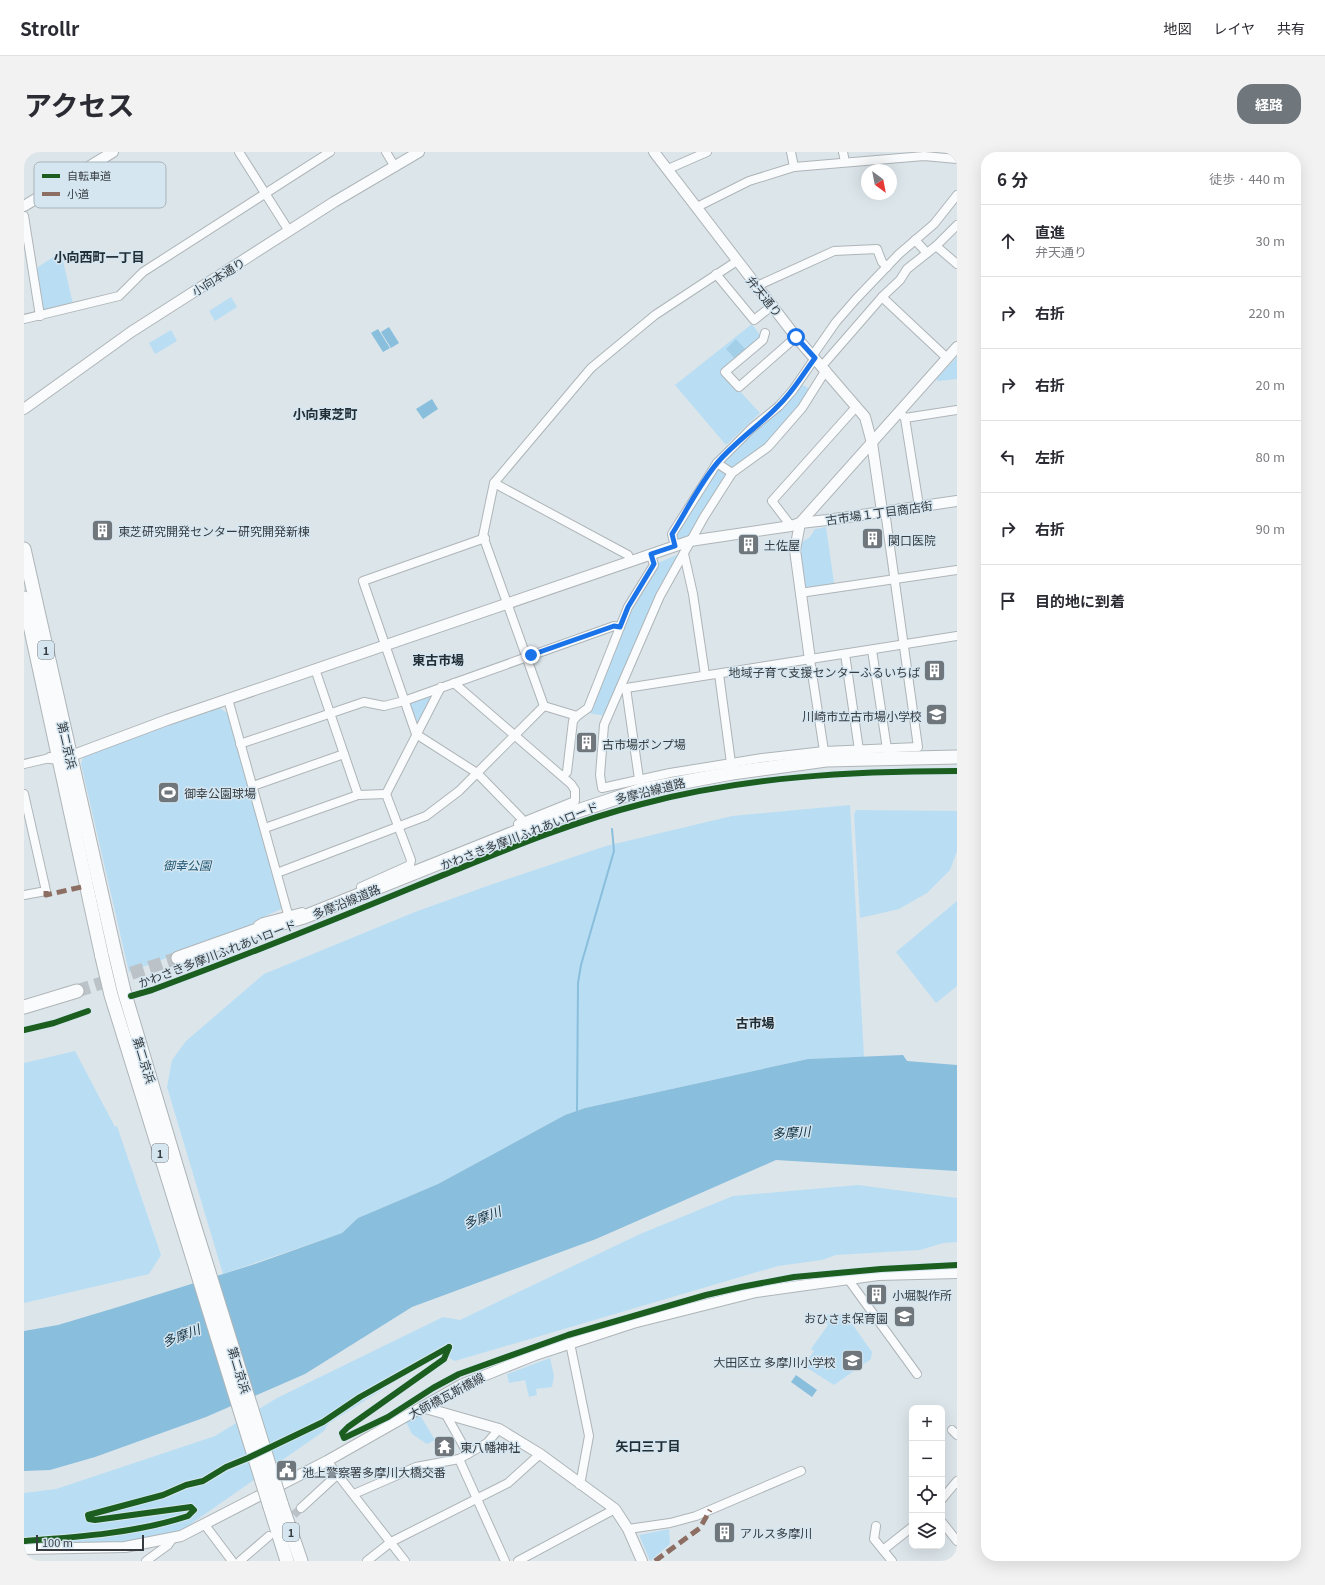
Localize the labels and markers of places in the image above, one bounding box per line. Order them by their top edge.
building icon: 東芝研究開発センター研究開発新棟 [90,517,116,543]
place label: 東芝研究開発センター研究開発新棟 [118,522,310,539]
building icon: 関口医院 [860,526,886,552]
building icon: 土佐屋 [735,531,761,557]
place label: 関口医院 [888,531,936,548]
place label: 土佐屋 [764,536,800,553]
building icon: 地域子育て支援センターふるいちば [922,658,948,684]
place label: 地域子育て支援センターふるいちば [728,663,920,680]
school or university icon: 川崎市立古市場小学校 [924,702,950,728]
place label: 川崎市立古市場小学校 [802,707,922,724]
building icon: 古市場ポンプ場 [573,730,599,756]
place label: 古市場ポンプ場 [602,735,686,752]
sports icon: 御幸公園球場 [155,779,181,805]
place label: 御幸公園球場 [184,784,256,801]
building icon: 小堀製作所 [863,1281,889,1307]
place label: 小堀製作所 [892,1286,952,1303]
school or university icon: おひさま保育園 [891,1304,917,1330]
place label: おひさま保育園 [804,1309,888,1326]
school or university icon: 大田区立 多摩川小学校 [839,1348,865,1374]
place label: 大田区立 多摩川小学校 [713,1353,836,1370]
temple icon: 東八幡神社 [432,1433,458,1459]
place label: 東八幡神社 [460,1438,520,1455]
public building icon: 池上警察署多摩川大橋交番 [273,1458,299,1484]
place label: 池上警察署多摩川大橋交番 [302,1463,446,1480]
building icon: アルス多摩川 [712,1519,738,1545]
place label: アルス多摩川 [740,1524,812,1541]

